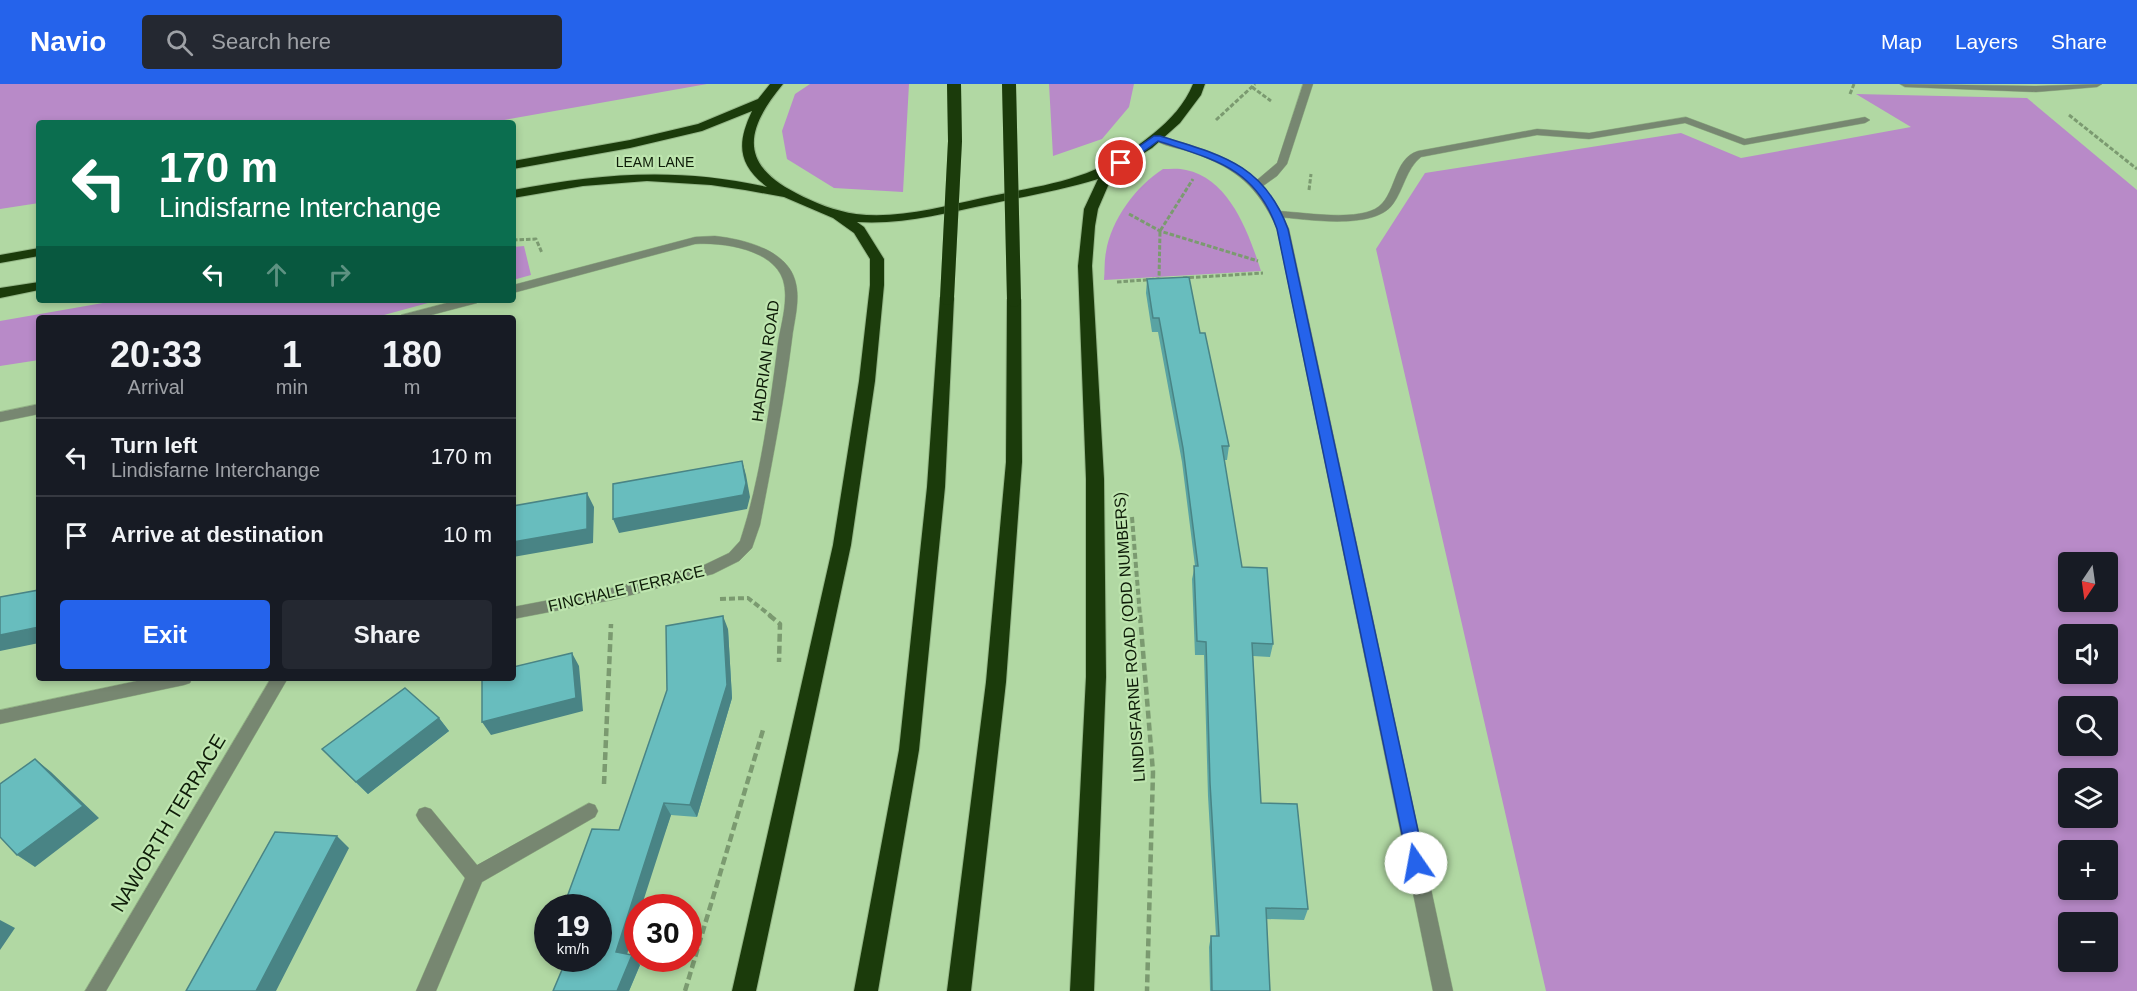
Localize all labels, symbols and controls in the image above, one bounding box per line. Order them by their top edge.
search box [142,15,562,69]
text: Navio [30,26,106,57]
icon: search [163,26,196,59]
text: Search here [211,29,331,54]
text: Map [1881,30,1922,53]
text: Layers [1955,30,2018,53]
text: Share [2051,30,2107,53]
pin [1095,137,1146,188]
icon: left [60,144,138,222]
text: 170 m [159,144,278,191]
icon: arrive [1104,146,1137,179]
street label: LEAM LANE [616,154,694,170]
text: Lindisfarne Interchange [159,193,441,223]
icon: left [197,258,230,291]
icon: ahead [260,258,293,291]
icon: right [323,258,356,291]
street label: HADRIAN ROAD [749,299,782,423]
text: 20:33 [110,334,202,375]
text: 1 [282,334,302,375]
text: 180 [382,334,442,375]
text: Arrival [128,376,184,398]
text: min [276,376,308,398]
text: m [404,376,420,398]
text: Turn left [111,433,197,458]
icon: left [60,441,93,474]
text: 170 m [431,444,492,469]
text: Lindisfarne Interchange [111,459,320,481]
street label: LINDISFARNE ROAD (ODD NUMBERS) [1111,491,1148,783]
icon: arrive [60,519,93,552]
text: Arrive at destination [111,522,324,547]
text: 10 m [443,522,492,547]
north arrow [2058,552,2118,612]
map controls [2058,552,2118,972]
street label: FINCHALE TERRACE [546,562,706,615]
button: Exit [60,600,270,669]
button: Share [282,600,492,669]
button: sound [2058,624,2118,684]
button: search [2058,696,2118,756]
street label: NAWORTH TERRACE [106,730,230,916]
button: layers [2058,768,2118,828]
position arrow [1384,831,1448,895]
button: + [2058,840,2118,900]
speed limit sign: 30 [624,894,702,972]
text: 19 [556,909,590,942]
button: − [2058,912,2118,972]
text: km/h [557,940,589,957]

